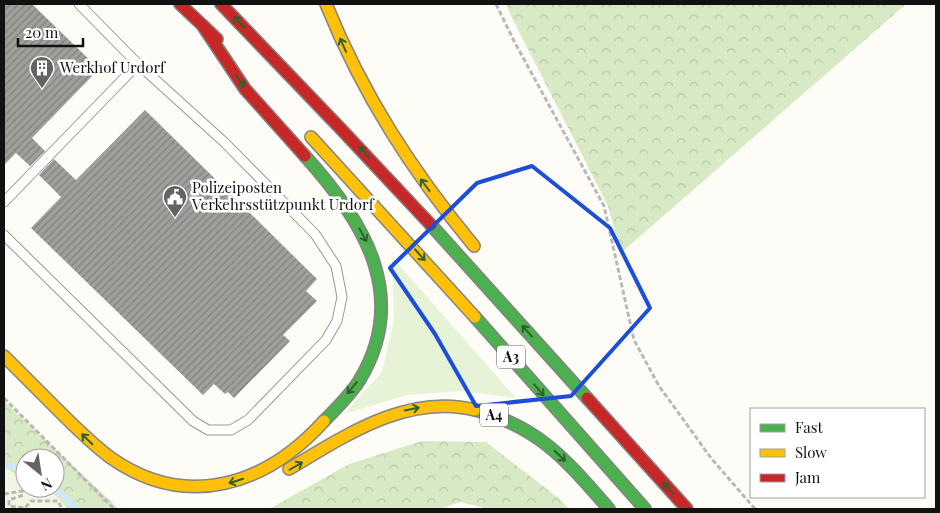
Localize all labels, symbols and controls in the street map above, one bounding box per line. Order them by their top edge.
scale bar [18,15,82,47]
one-way arrow [233,16,245,28]
text: 20 m [25,22,59,42]
one-way arrow [338,38,348,53]
building icon: Werkhof Urdorf [29,55,55,89]
place label: Werkhof Urdorf [59,57,166,77]
one-way arrow [235,74,246,88]
one-way arrow [358,145,370,158]
place label: Polizeiposten Verkehrsstützpunkt Urdorf [191,177,375,214]
one-way arrow [420,179,431,192]
public building icon: Polizeiposten Verkehrsstützpunkt Urdorf [162,184,188,218]
one-way arrow [358,228,368,243]
one-way arrow [414,249,426,262]
one-way arrow [521,325,533,337]
road number: A3 [497,346,525,368]
one-way arrow [347,382,358,395]
one-way arrow [533,383,544,396]
one-way arrow [403,404,419,413]
road number: A4 [480,404,508,426]
legend [750,408,925,498]
text: Fast [795,417,824,437]
one-way arrow [81,433,94,445]
text: Slow [795,442,827,462]
north arrow [15,448,65,498]
one-way arrow [554,450,567,462]
one-way arrow [288,460,302,470]
text: Jam [794,467,821,487]
text: N [38,474,56,495]
one-way arrow [228,476,244,486]
one-way arrow [662,482,674,495]

